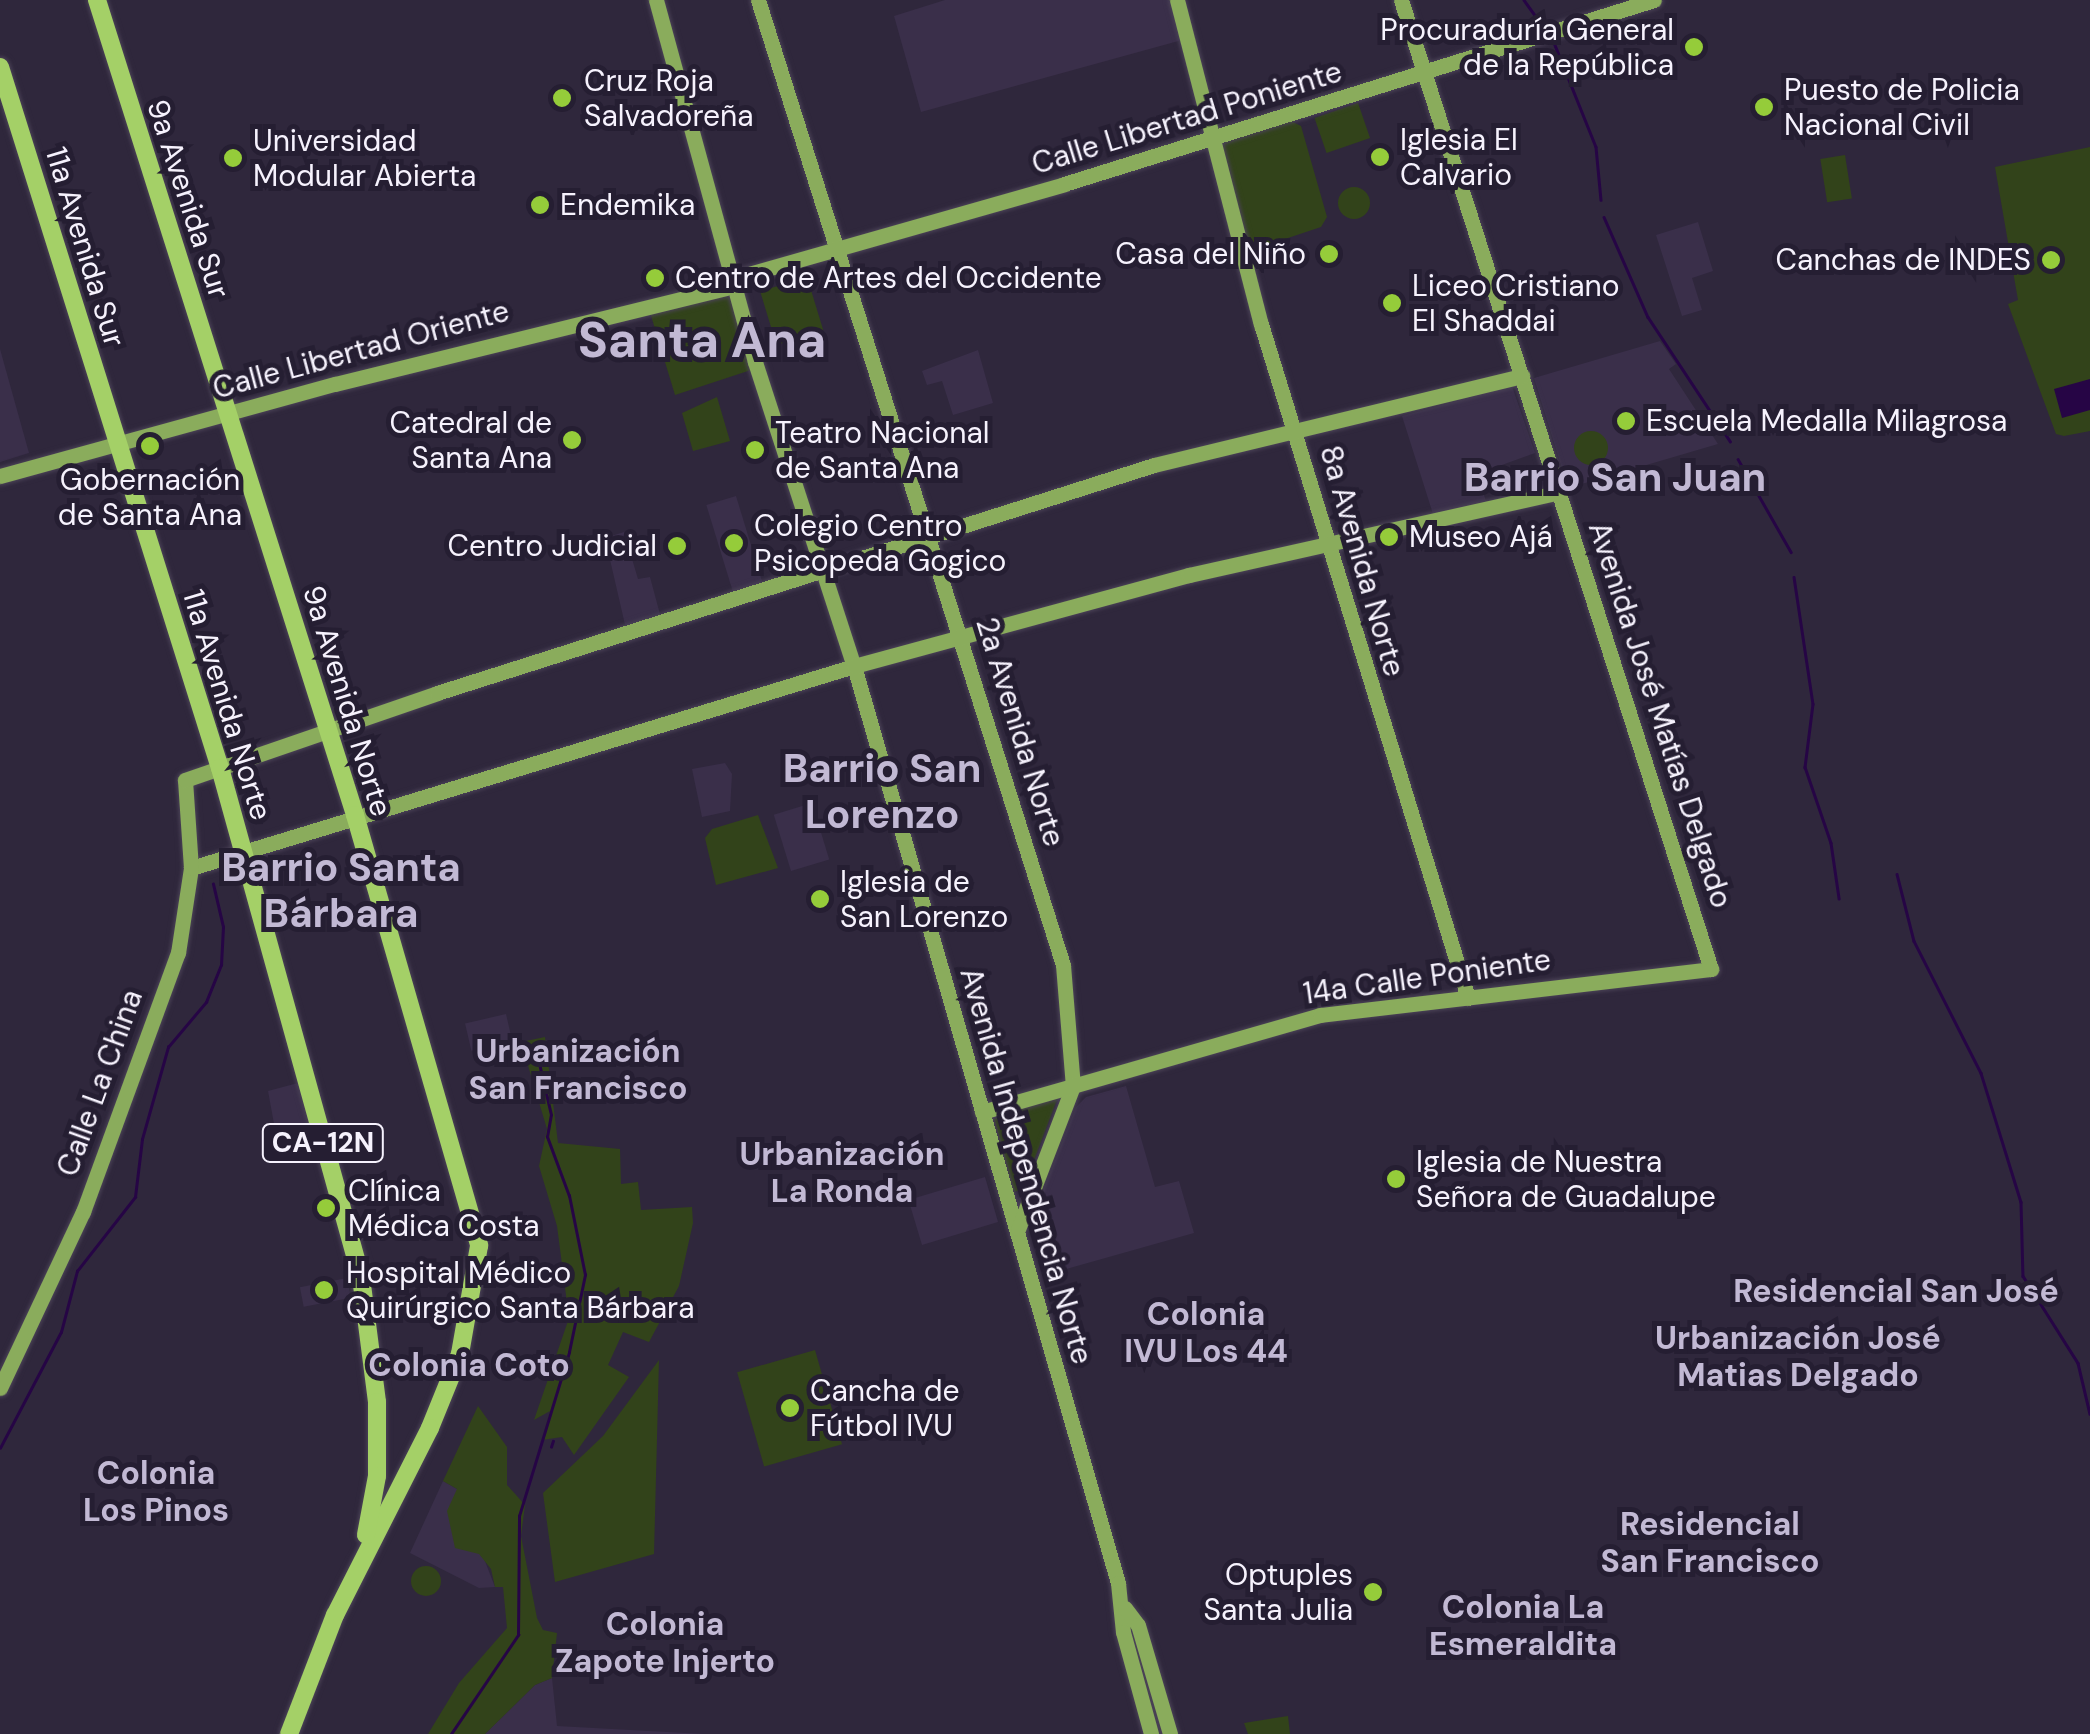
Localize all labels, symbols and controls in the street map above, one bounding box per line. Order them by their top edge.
place label: Procuraduría General de la República [1380,12,1674,82]
marker: Procuraduría General de la República [1683,36,1705,58]
street label: Calle Libertad Poniente [1028,54,1346,182]
place label: Cruz Roja Salvadoreña [584,63,753,134]
place label: Puesto de Policia Nacional Civil [1784,72,2020,142]
marker: Cruz Roja Salvadoreña [549,85,575,111]
street label: 9a Avenida Sur [139,95,237,303]
marker: Puesto de Policia Nacional Civil [1753,96,1775,118]
place label: Iglesia El Calvario [1400,122,1518,192]
place label: Universidad Modular Abierta [253,123,476,194]
street label: 11a Avenida Sur [38,143,132,351]
marker: Iglesia El Calvario [1369,146,1391,168]
marker: Universidad Modular Abierta [222,147,244,169]
place label: Endemika [560,187,695,223]
marker: Endemika [529,194,551,216]
place label: Casa del Niño [1115,236,1306,272]
marker: Casa del Niño [1316,241,1342,267]
place label: Canchas de INDES [1776,242,2031,278]
marker: Canchas de INDES [2040,249,2062,271]
place label: Centro de Artes del Occidente [675,260,1102,296]
marker: Centro de Artes del Occidente [644,267,666,289]
place label: Liceo Cristiano El Shaddai [1412,268,1619,338]
marker: Liceo Cristiano El Shaddai [1381,292,1403,314]
street label: Calle Libertad Oriente [209,293,513,407]
district label: Santa Ana [578,311,826,371]
place label: Escuela Medalla Milagrosa [1646,403,2007,439]
place label: Catedral de Santa Ana [389,405,552,476]
marker: Escuela Medalla Milagrosa [1615,410,1637,432]
place label: Teatro Nacional de Santa Ana [775,415,990,486]
marker: Catedral de Santa Ana [561,429,583,451]
marker: Gobernación de Santa Ana [139,435,161,457]
marker: Teatro Nacional de Santa Ana [744,439,766,461]
street label: 8a Avenida Norte [1312,441,1412,681]
district label: Barrio San Juan [1464,453,1766,501]
place label: Gobernación de Santa Ana [58,462,242,532]
place label: Colegio Centro Psicopeda Gogico [754,508,1006,578]
street label: Avenida José Matías Delgado [1580,517,1740,913]
place label: Museo Ajá [1409,519,1553,555]
marker: Museo Ajá [1378,526,1400,548]
place label: Centro Judicial [448,528,657,564]
marker: Colegio Centro Psicopeda Gogico [723,532,745,554]
marker: Centro Judicial [666,535,688,557]
street label: 9a Avenida Norte [295,581,399,821]
street label: 11a Avenida Norte [175,585,279,825]
street label: 2a Avenida Norte [968,613,1072,851]
district label: Barrio San Lorenzo [783,744,981,838]
district label: Barrio Santa Bárbara [221,843,461,937]
place label: Iglesia de San Lorenzo [840,864,1008,934]
marker: Iglesia de San Lorenzo [809,888,831,910]
street label: 14a Calle Poniente [1301,942,1553,1012]
street label: Avenida Independencia Norte [952,964,1100,1368]
street label: Calle La China [50,985,150,1181]
district label: Urbanización San Francisco [469,1033,687,1108]
road number: CA-12N [260,1120,386,1166]
district label: Urbanización La Ronda [739,1136,945,1211]
place label: Iglesia de Nuestra Señora de Guadalupe [1416,1144,1716,1214]
marker: Iglesia de Nuestra Señora de Guadalupe [1385,1168,1407,1190]
place label: Clínica Médica Costa [348,1173,540,1244]
marker: Clínica Médica Costa [313,1195,339,1221]
place label: Hospital Médico Quirúrgico Santa Bárbara [346,1255,695,1326]
district label: Residencial San José [1733,1272,2059,1310]
marker: Hospital Médico Quirúrgico Santa Bárbara [311,1277,337,1303]
district label: Colonia IVU Los 44 [1124,1296,1288,1371]
district label: Urbanización José Matias Delgado [1655,1320,1941,1395]
district label: Colonia Coto [368,1346,570,1384]
place label: Cancha de Fútbol IVU [810,1373,960,1444]
marker: Cancha de Fútbol IVU [779,1397,801,1419]
district label: Colonia Los Pinos [83,1455,229,1530]
district label: Residencial San Francisco [1601,1506,1819,1581]
place label: Optuples Santa Julia [1204,1557,1353,1628]
marker: Optuples Santa Julia [1362,1581,1384,1603]
district label: Colonia La Esmeraldita [1429,1589,1617,1664]
district label: Colonia Zapote Injerto [555,1606,775,1681]

